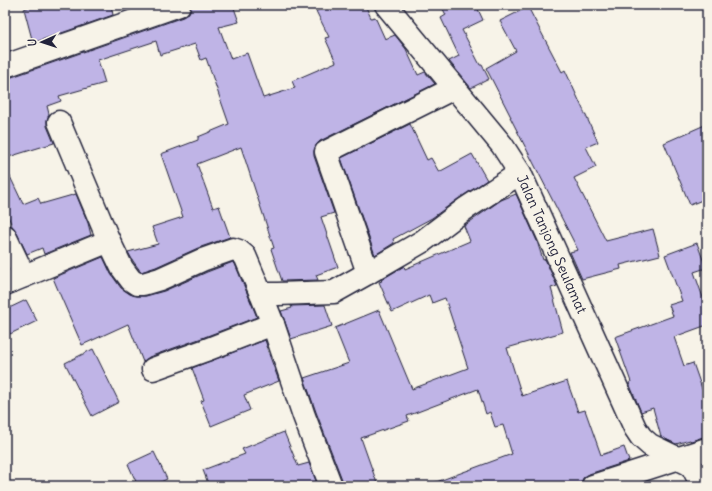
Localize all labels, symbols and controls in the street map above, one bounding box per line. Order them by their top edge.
north arrow [22,22,62,62]
text: U [25,38,39,47]
street label: Jalan Tanjong Seulamat [513,172,591,316]

